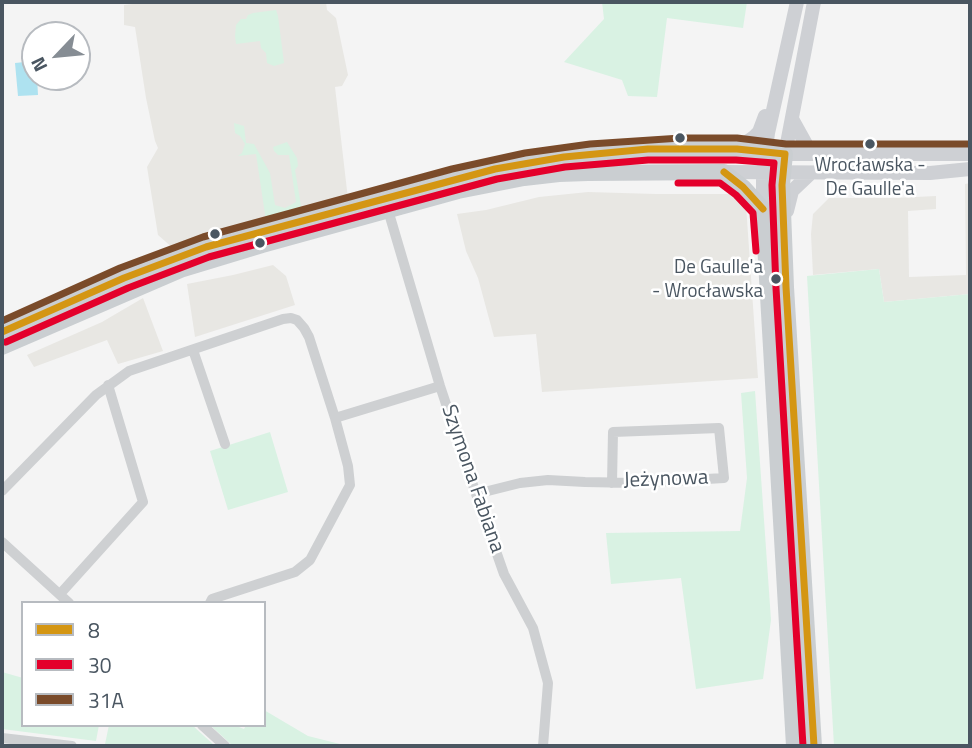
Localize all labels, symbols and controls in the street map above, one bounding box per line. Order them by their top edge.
north arrow [21,21,91,91]
text: N [23,52,54,77]
unlabelled marker [673,131,687,145]
marker: Wrocławska - De Gaulle'a [863,137,877,151]
place label: Wrocławska - De Gaulle'a [815,155,925,199]
unlabelled marker [208,227,222,241]
unlabelled marker [253,236,267,250]
place label: De Gaulle'a - Wrocławska [652,257,763,301]
marker: De Gaulle'a - Wrocławska [769,272,783,286]
street label: Szymona Fabiana [435,402,509,556]
street label: Jeżynowa [623,466,709,494]
legend [21,601,266,727]
text: 8 [88,614,100,646]
text: 30 [88,649,112,681]
text: 31A [88,684,124,716]

